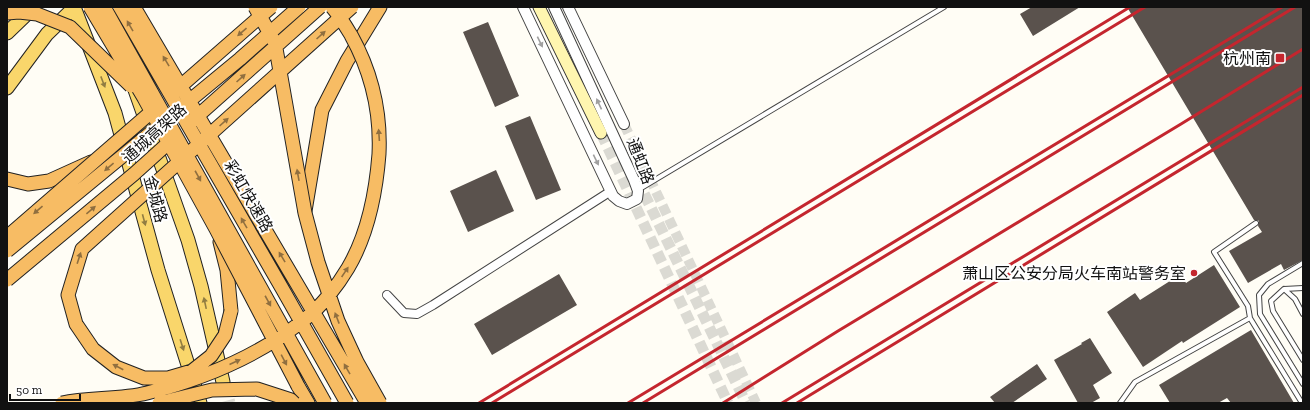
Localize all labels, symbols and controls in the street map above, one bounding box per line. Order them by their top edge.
one-way arrow [127,20,134,32]
one-way arrow [236,28,247,37]
one-way arrow [316,31,326,40]
one-way arrow [537,37,543,48]
place label: 杭州南 [1223,49,1271,68]
marker: 杭州南 [1274,52,1286,64]
one-way arrow [162,55,169,67]
one-way arrow [236,73,246,83]
one-way arrow [101,77,107,89]
one-way arrow [596,98,602,110]
street label: 通城高架路 [118,100,190,167]
one-way arrow [219,117,229,127]
one-way arrow [375,129,382,141]
street label: 通虹路 [623,135,658,187]
one-way arrow [593,154,599,165]
street label: 彩虹快速路 [220,157,277,236]
one-way arrow [103,163,114,172]
one-way arrow [294,168,300,181]
one-way arrow [195,170,202,181]
street label: 金城路 [140,173,171,225]
one-way arrow [85,205,96,214]
one-way arrow [33,206,44,215]
one-way arrow [142,214,148,227]
one-way arrow [241,217,248,229]
one-way arrow [278,251,285,263]
one-way arrow [77,252,83,264]
place label: 萧山区公安分局火车南站警务室 [962,264,1186,283]
one-way arrow [341,267,349,277]
marker: 萧山区公安分局火车南站警务室 [1189,268,1199,278]
one-way arrow [265,295,272,307]
one-way arrow [202,297,208,309]
one-way arrow [334,312,340,324]
one-way arrow [179,339,185,351]
one-way arrow [281,354,288,366]
one-way arrow [229,358,241,364]
one-way arrow [344,363,351,375]
one-way arrow [112,364,124,371]
scale bar [10,376,80,402]
text: 50 m [16,383,43,397]

